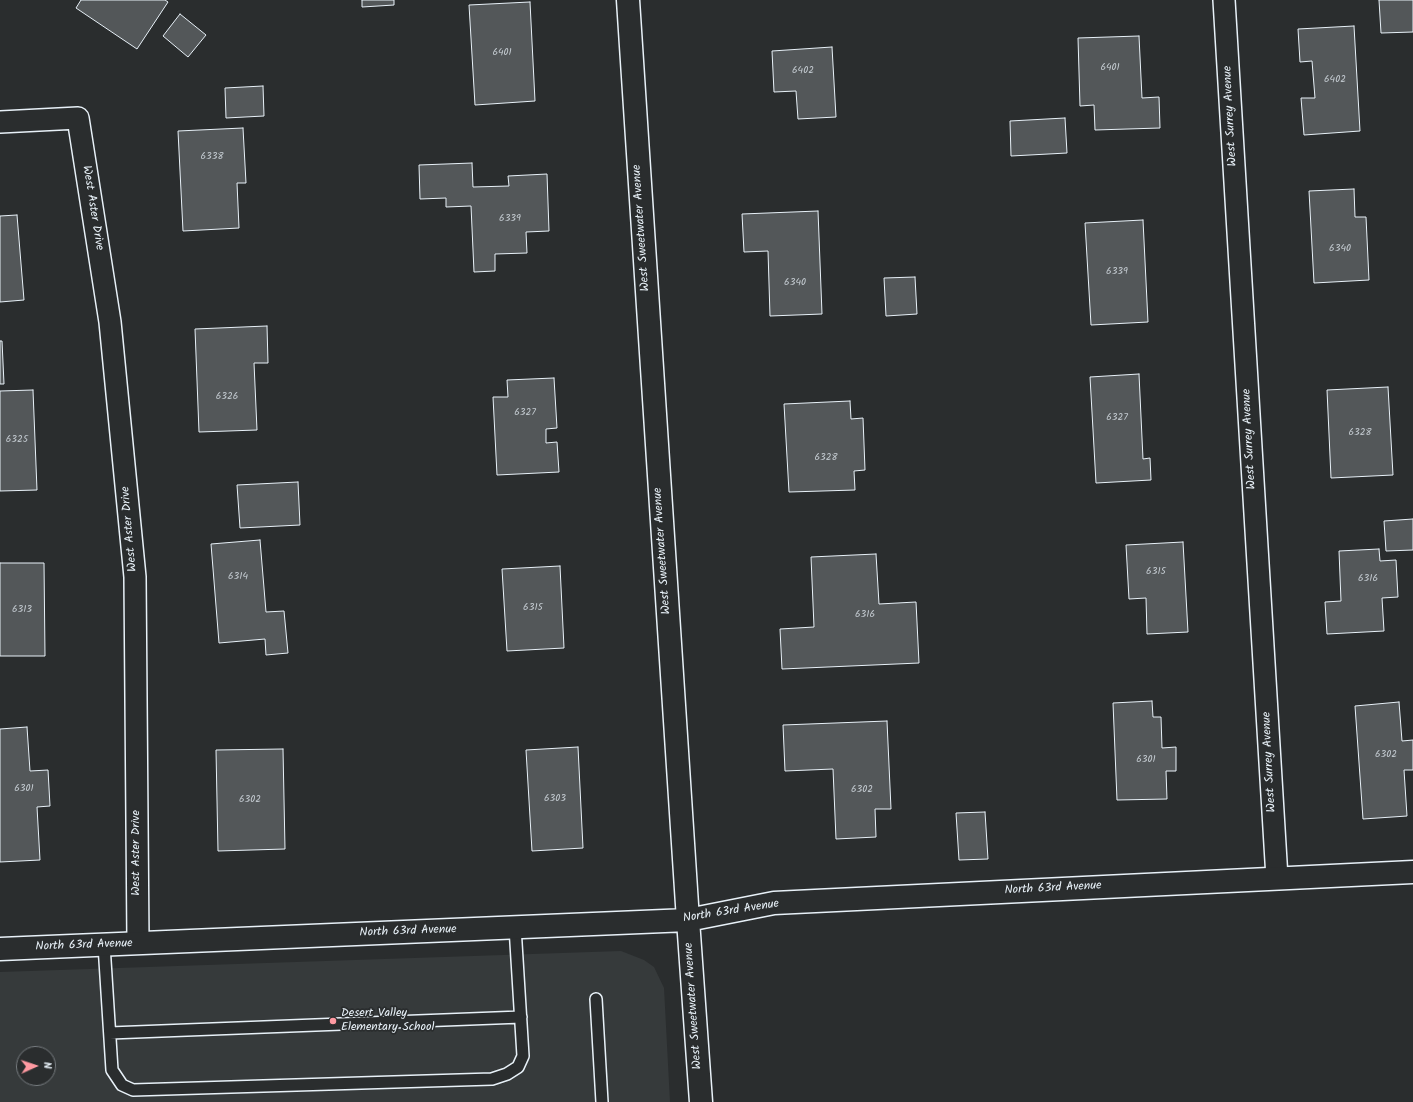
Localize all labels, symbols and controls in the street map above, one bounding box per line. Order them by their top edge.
house number: 6401 [492,47,512,59]
house number: 6401 [1100,62,1120,74]
house number: 6402 [792,65,814,77]
street label: West Surrey Avenue [1221,65,1241,167]
house number: 6402 [1324,74,1346,86]
house number: 6338 [201,151,223,163]
street label: West Sweetwater Avenue [630,164,654,292]
street label: West Aster Drive [78,165,106,251]
house number: 6339 [499,213,521,225]
house number: 6340 [1329,243,1351,255]
house number: 6339 [1106,266,1128,278]
house number: 6340 [784,277,806,289]
street label: West Surrey Avenue [1240,388,1260,490]
house number: 6326 [216,391,238,403]
house number: 6327 [514,407,536,419]
house number: 6327 [1106,412,1128,424]
house number: 6328 [1348,427,1372,439]
house number: 6325 [6,434,28,446]
house number: 6328 [814,452,838,464]
street label: West Aster Drive [119,486,141,572]
street label: West Sweetwater Avenue [651,487,675,615]
house number: 6315 [1146,566,1166,578]
house number: 6314 [228,571,248,583]
house number: 6316 [1358,573,1378,585]
house number: 6315 [523,602,543,614]
house number: 6313 [12,604,32,616]
house number: 6316 [855,609,875,621]
street label: West Surrey Avenue [1260,711,1280,813]
house number: 6302 [1375,749,1397,761]
house number: 6301 [1136,754,1156,766]
house number: 6301 [14,783,34,795]
house number: 6302 [851,784,873,796]
house number: 6303 [544,793,566,805]
house number: 6302 [239,794,261,806]
street label: West Aster Drive [130,810,144,896]
street label: North 63rd Avenue [1004,879,1102,899]
street label: North 63rd Avenue [682,897,780,927]
street label: North 63rd Avenue [359,923,457,941]
street label: North 63rd Avenue [35,937,133,955]
street label: West Sweetwater Avenue [682,942,706,1070]
place label: Desert Valley Elementary School [341,1007,434,1035]
marker: Desert Valley Elementary School [328,1016,338,1026]
north arrow [16,1046,56,1086]
text: N [38,1061,56,1069]

